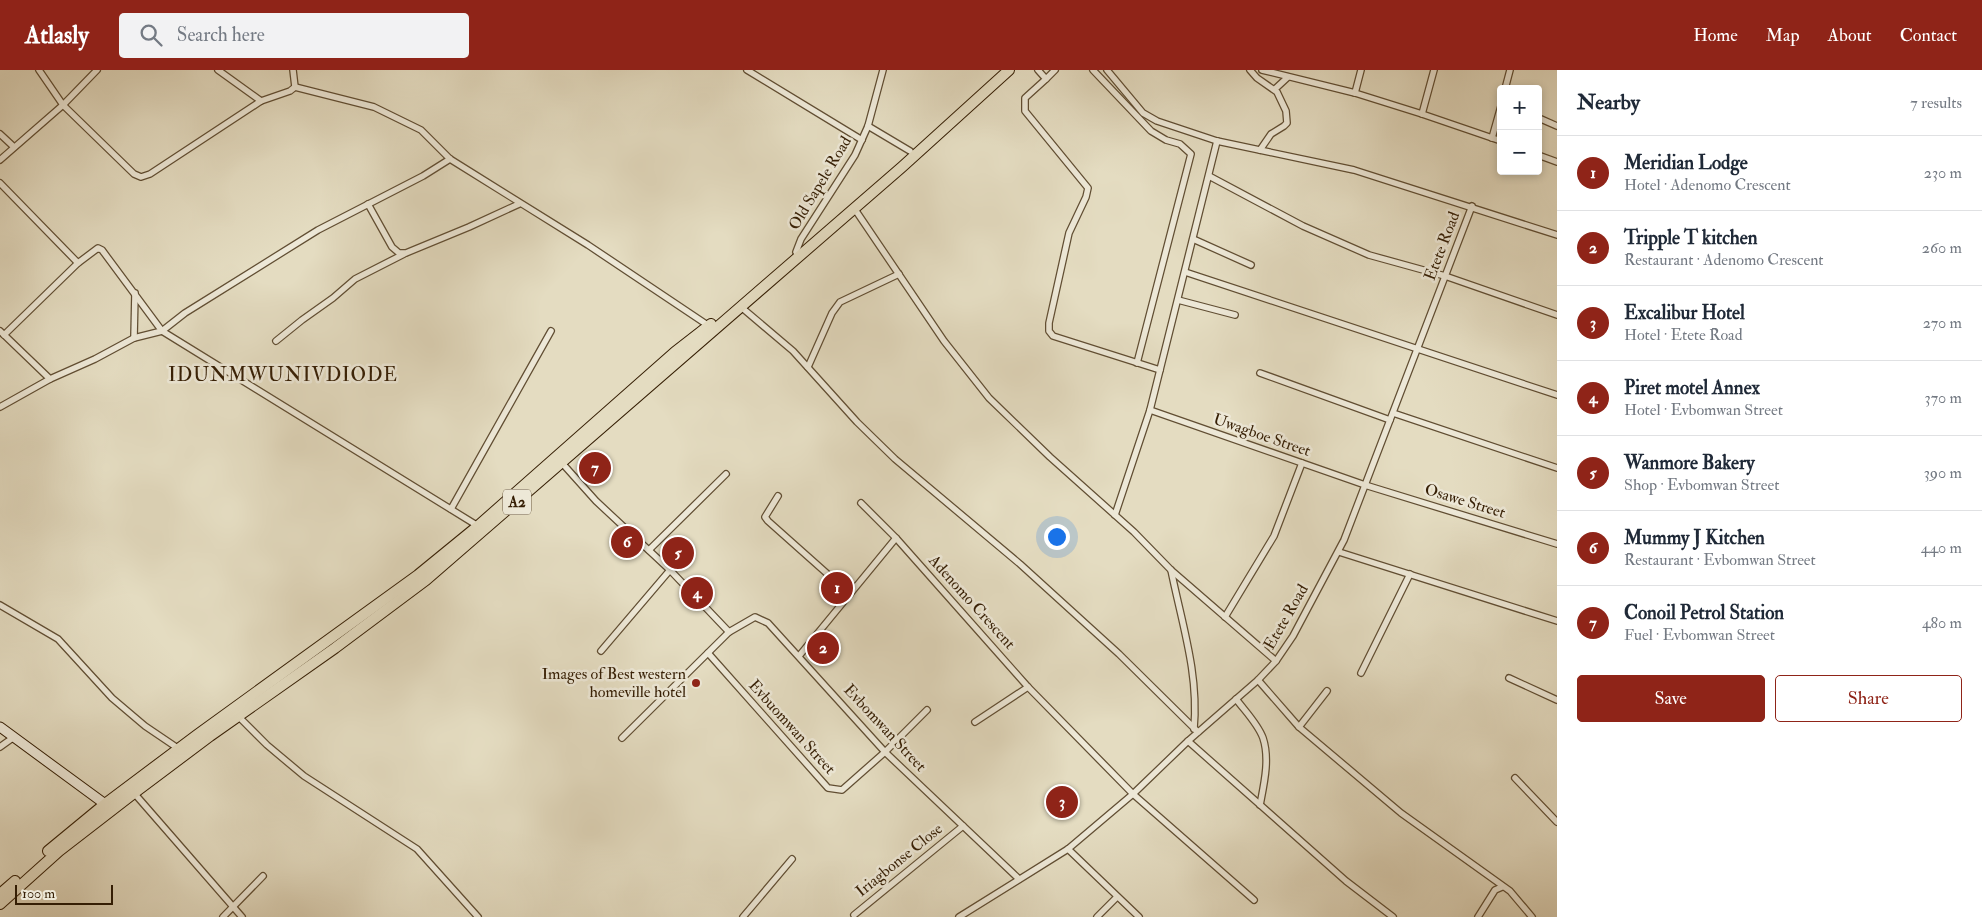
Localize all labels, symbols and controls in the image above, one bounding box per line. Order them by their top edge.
search box [119,13,469,58]
text: Atlasly [25,20,89,51]
icon: search [137,21,165,49]
text: Search here [177,23,265,47]
text: Home [1693,24,1738,47]
text: Map [1766,24,1800,47]
text: About [1828,24,1872,47]
text: Contact [1900,24,1957,47]
map controls [1497,85,1542,175]
button: + [1497,85,1542,130]
text: Nearby [1577,89,1640,116]
text: 7 results [1910,93,1962,113]
button: − [1497,130,1542,175]
street label: Old Sapele Road [784,132,857,234]
text: Meridian Lodge [1624,151,1748,175]
text: 1 [1590,163,1596,183]
text: 230 m [1924,163,1962,183]
text: Hotel · Adenomo Crescent [1624,175,1791,195]
street label: Etete Road [1420,209,1464,283]
text: Tripple T kitchen [1624,226,1758,250]
text: 2 [1589,238,1597,258]
text: 260 m [1922,238,1962,258]
text: Restaurant · Adenomo Crescent [1624,250,1824,270]
text: Excalibur Hotel [1624,301,1745,325]
text: 3 [1590,313,1596,333]
text: 270 m [1923,313,1962,333]
text: Hotel · Etete Road [1624,325,1743,345]
district label: IDUNMWUNIVDIODE [168,363,398,387]
text: Piret motel Annex [1624,376,1760,400]
text: 4 [1589,388,1597,408]
text: 370 m [1925,388,1962,408]
text: Hotel · Evbomwan Street [1624,400,1783,420]
street label: Uwagboe Street [1211,409,1313,461]
pin: 7 [579,449,611,487]
text: Wanmore Bakery [1624,451,1755,475]
text: 5 [1589,463,1597,483]
text: 390 m [1924,463,1962,483]
text: Shop · Evbomwan Street [1624,475,1779,495]
street label: Osawe Street [1422,479,1508,523]
road number: A2 [503,490,531,514]
pin: 6 [611,523,643,561]
your location [1044,524,1070,550]
text: Mummy J Kitchen [1624,526,1765,550]
pin: 5 [662,534,694,572]
text: 6 [1589,538,1597,558]
text: 440 m [1921,538,1962,558]
street label: Adenomo Crescent [924,550,1020,653]
text: Restaurant · Evbomwan Street [1624,550,1816,570]
pin: 1 [821,569,853,607]
pin: 4 [681,574,713,612]
street label: Etete Road [1259,581,1313,653]
text: Conoil Petrol Station [1624,601,1784,625]
text: 7 [1589,613,1597,633]
text: 480 m [1922,613,1962,633]
text: Fuel · Evbomwan Street [1624,625,1775,645]
pin: 2 [807,629,839,667]
place label: Images of Best western homeville hotel [542,664,686,702]
button: Save [1577,675,1765,722]
button: Share [1775,675,1962,722]
street label: Evbuomwan Street [744,676,840,778]
marker: Images of Best western homeville hotel [690,677,702,689]
street label: Evbomwan Street [839,680,931,776]
pin: 3 [1046,783,1078,821]
street label: Iriagbonse Close [851,819,947,901]
scale bar [15,882,112,905]
text: 100 m [22,885,55,902]

